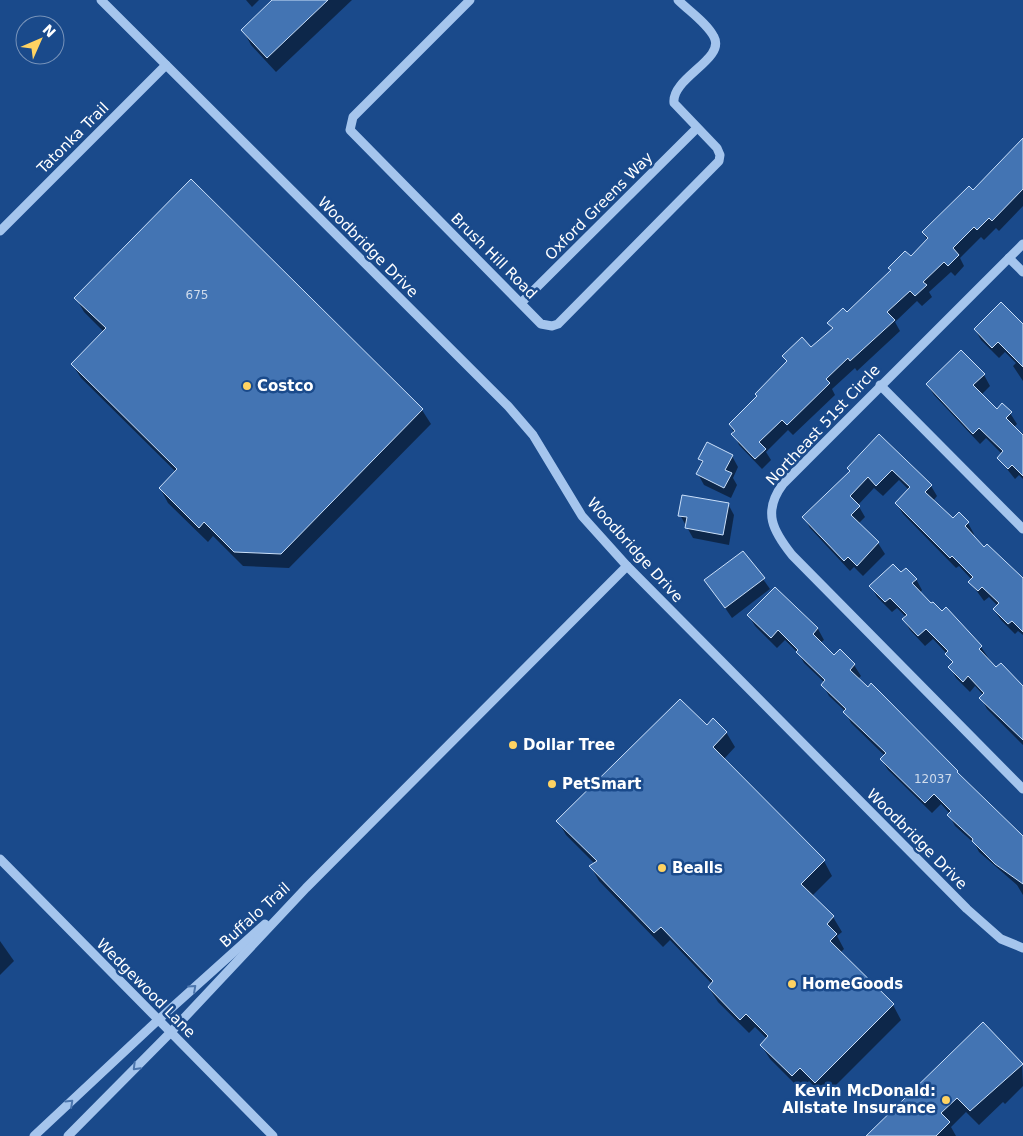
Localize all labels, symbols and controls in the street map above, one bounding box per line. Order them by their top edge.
north arrow [15,15,65,65]
text: N [39,21,59,41]
street label: Tatonka Trail [33,99,112,178]
street label: Oxford Greens Way [541,148,657,264]
street label: Woodbridge Drive [314,193,422,301]
street label: Brush Hill Road [447,209,541,303]
house number: 675 [186,288,208,302]
street label: Northeast 51st Circle [762,361,884,489]
place label: Costco [257,377,314,395]
marker: Costco [241,380,253,392]
street label: Woodbridge Drive [583,494,687,606]
place label: Dollar Tree [523,736,615,754]
marker: Dollar Tree [507,739,519,751]
house number: 12037 [914,772,952,786]
place label: PetSmart [562,775,641,793]
marker: PetSmart [546,778,558,790]
street label: Woodbridge Drive [863,785,971,893]
place label: Bealls [672,859,723,877]
marker: Bealls [656,862,668,874]
street label: Buffalo Trail [216,879,294,951]
street label: Wedgewood Lane [93,935,199,1041]
place label: HomeGoods [802,975,903,993]
marker: HomeGoods [786,978,798,990]
one-way arrow [188,985,197,994]
one-way arrow [133,1062,142,1071]
place label: Kevin McDonald: Allstate Insurance [782,1082,936,1117]
marker: Kevin McDonald: Allstate Insurance [940,1094,952,1106]
one-way arrow [64,1100,73,1109]

